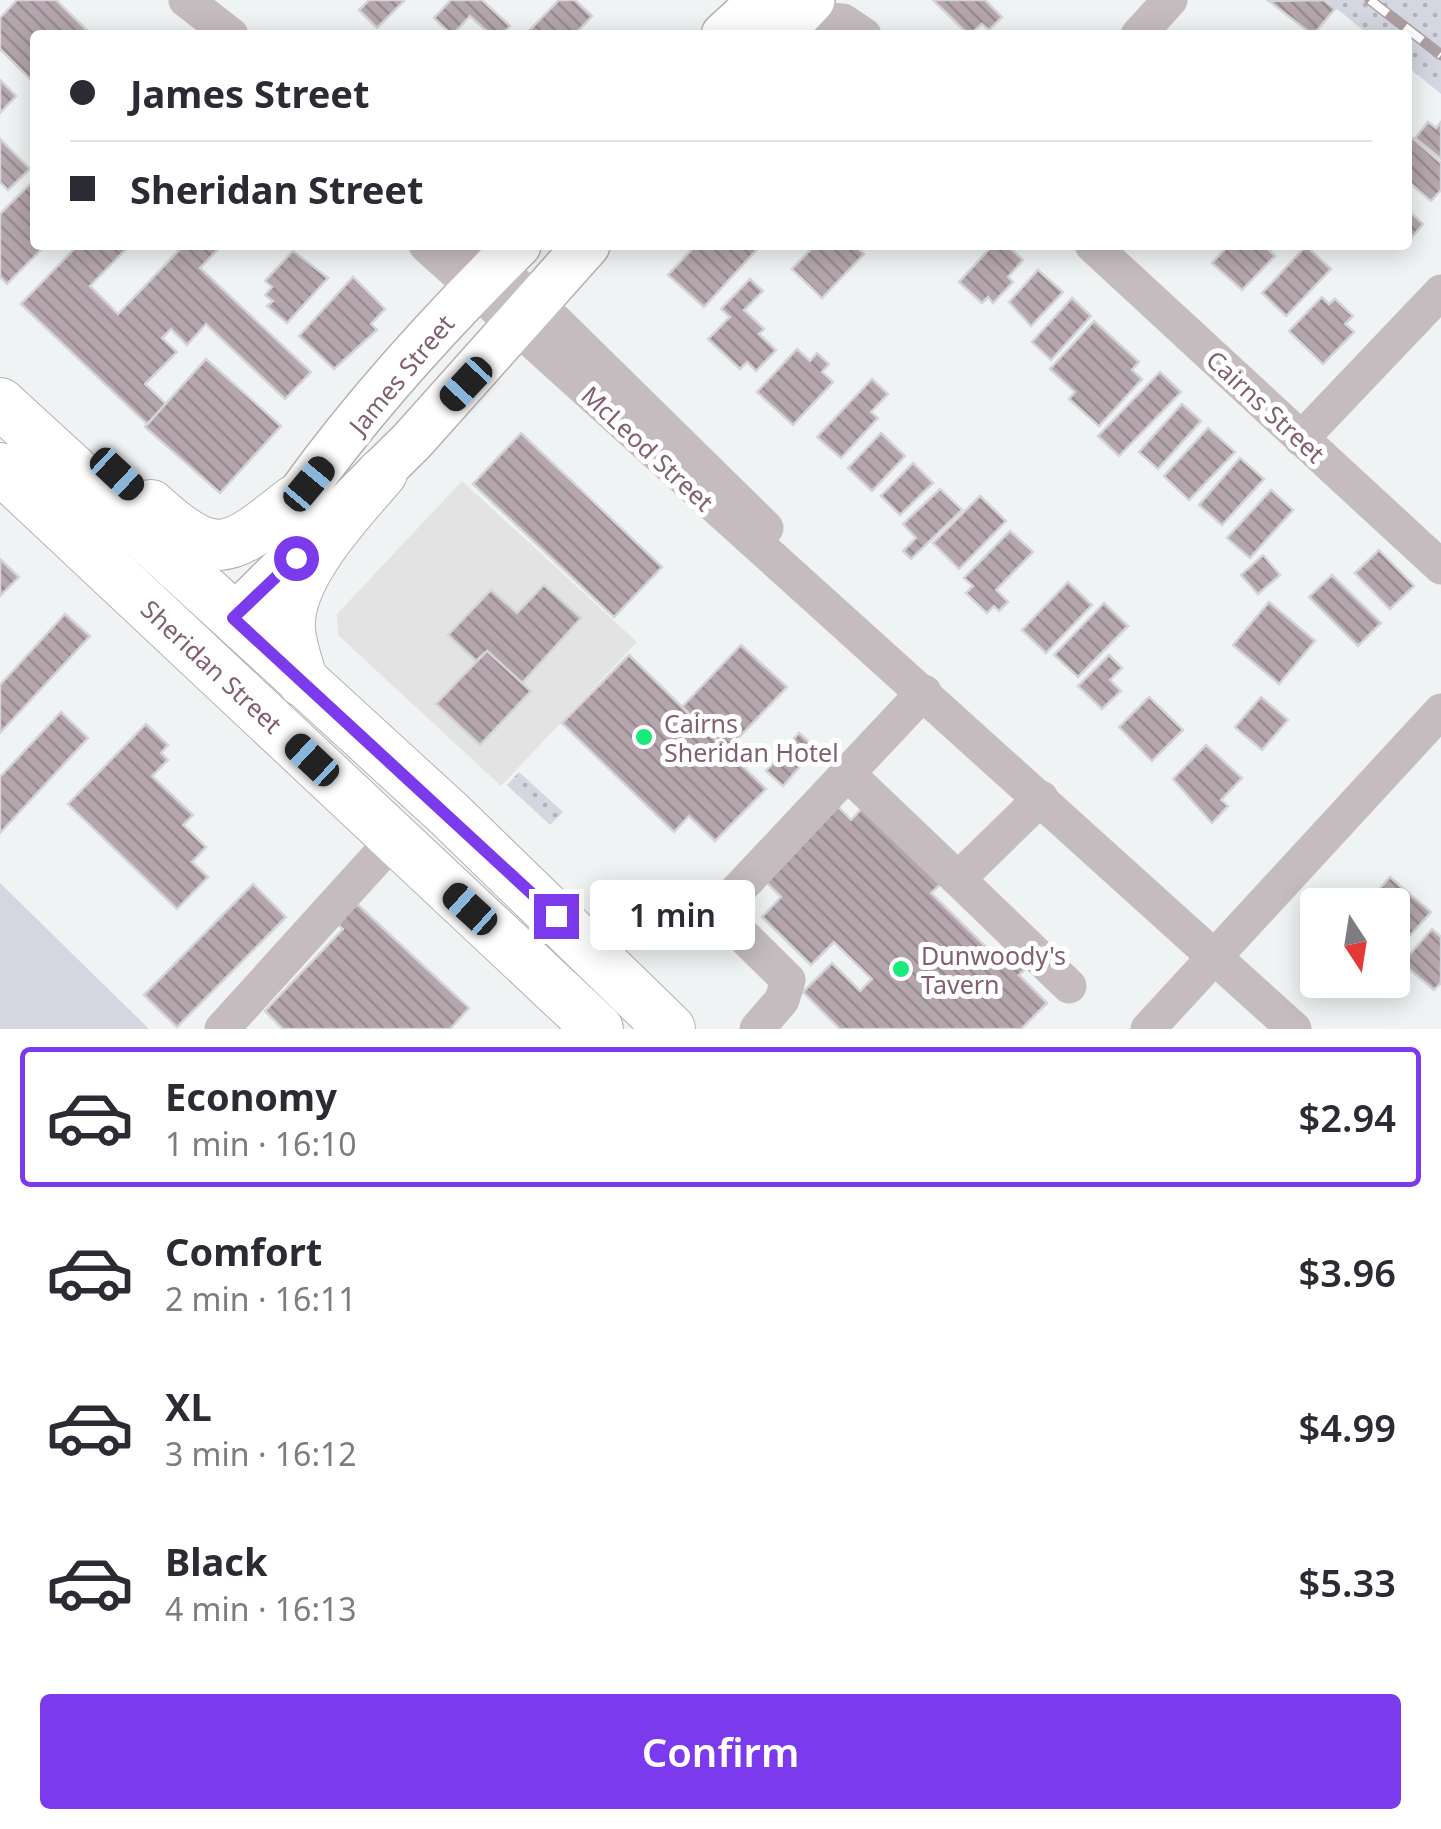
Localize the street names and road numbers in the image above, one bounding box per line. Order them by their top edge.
street label: James Street [340,307,461,443]
street label: Cairns Street [1199,342,1333,470]
street label: McLeod Street [575,378,721,518]
street label: Sheridan Street [134,592,290,740]

